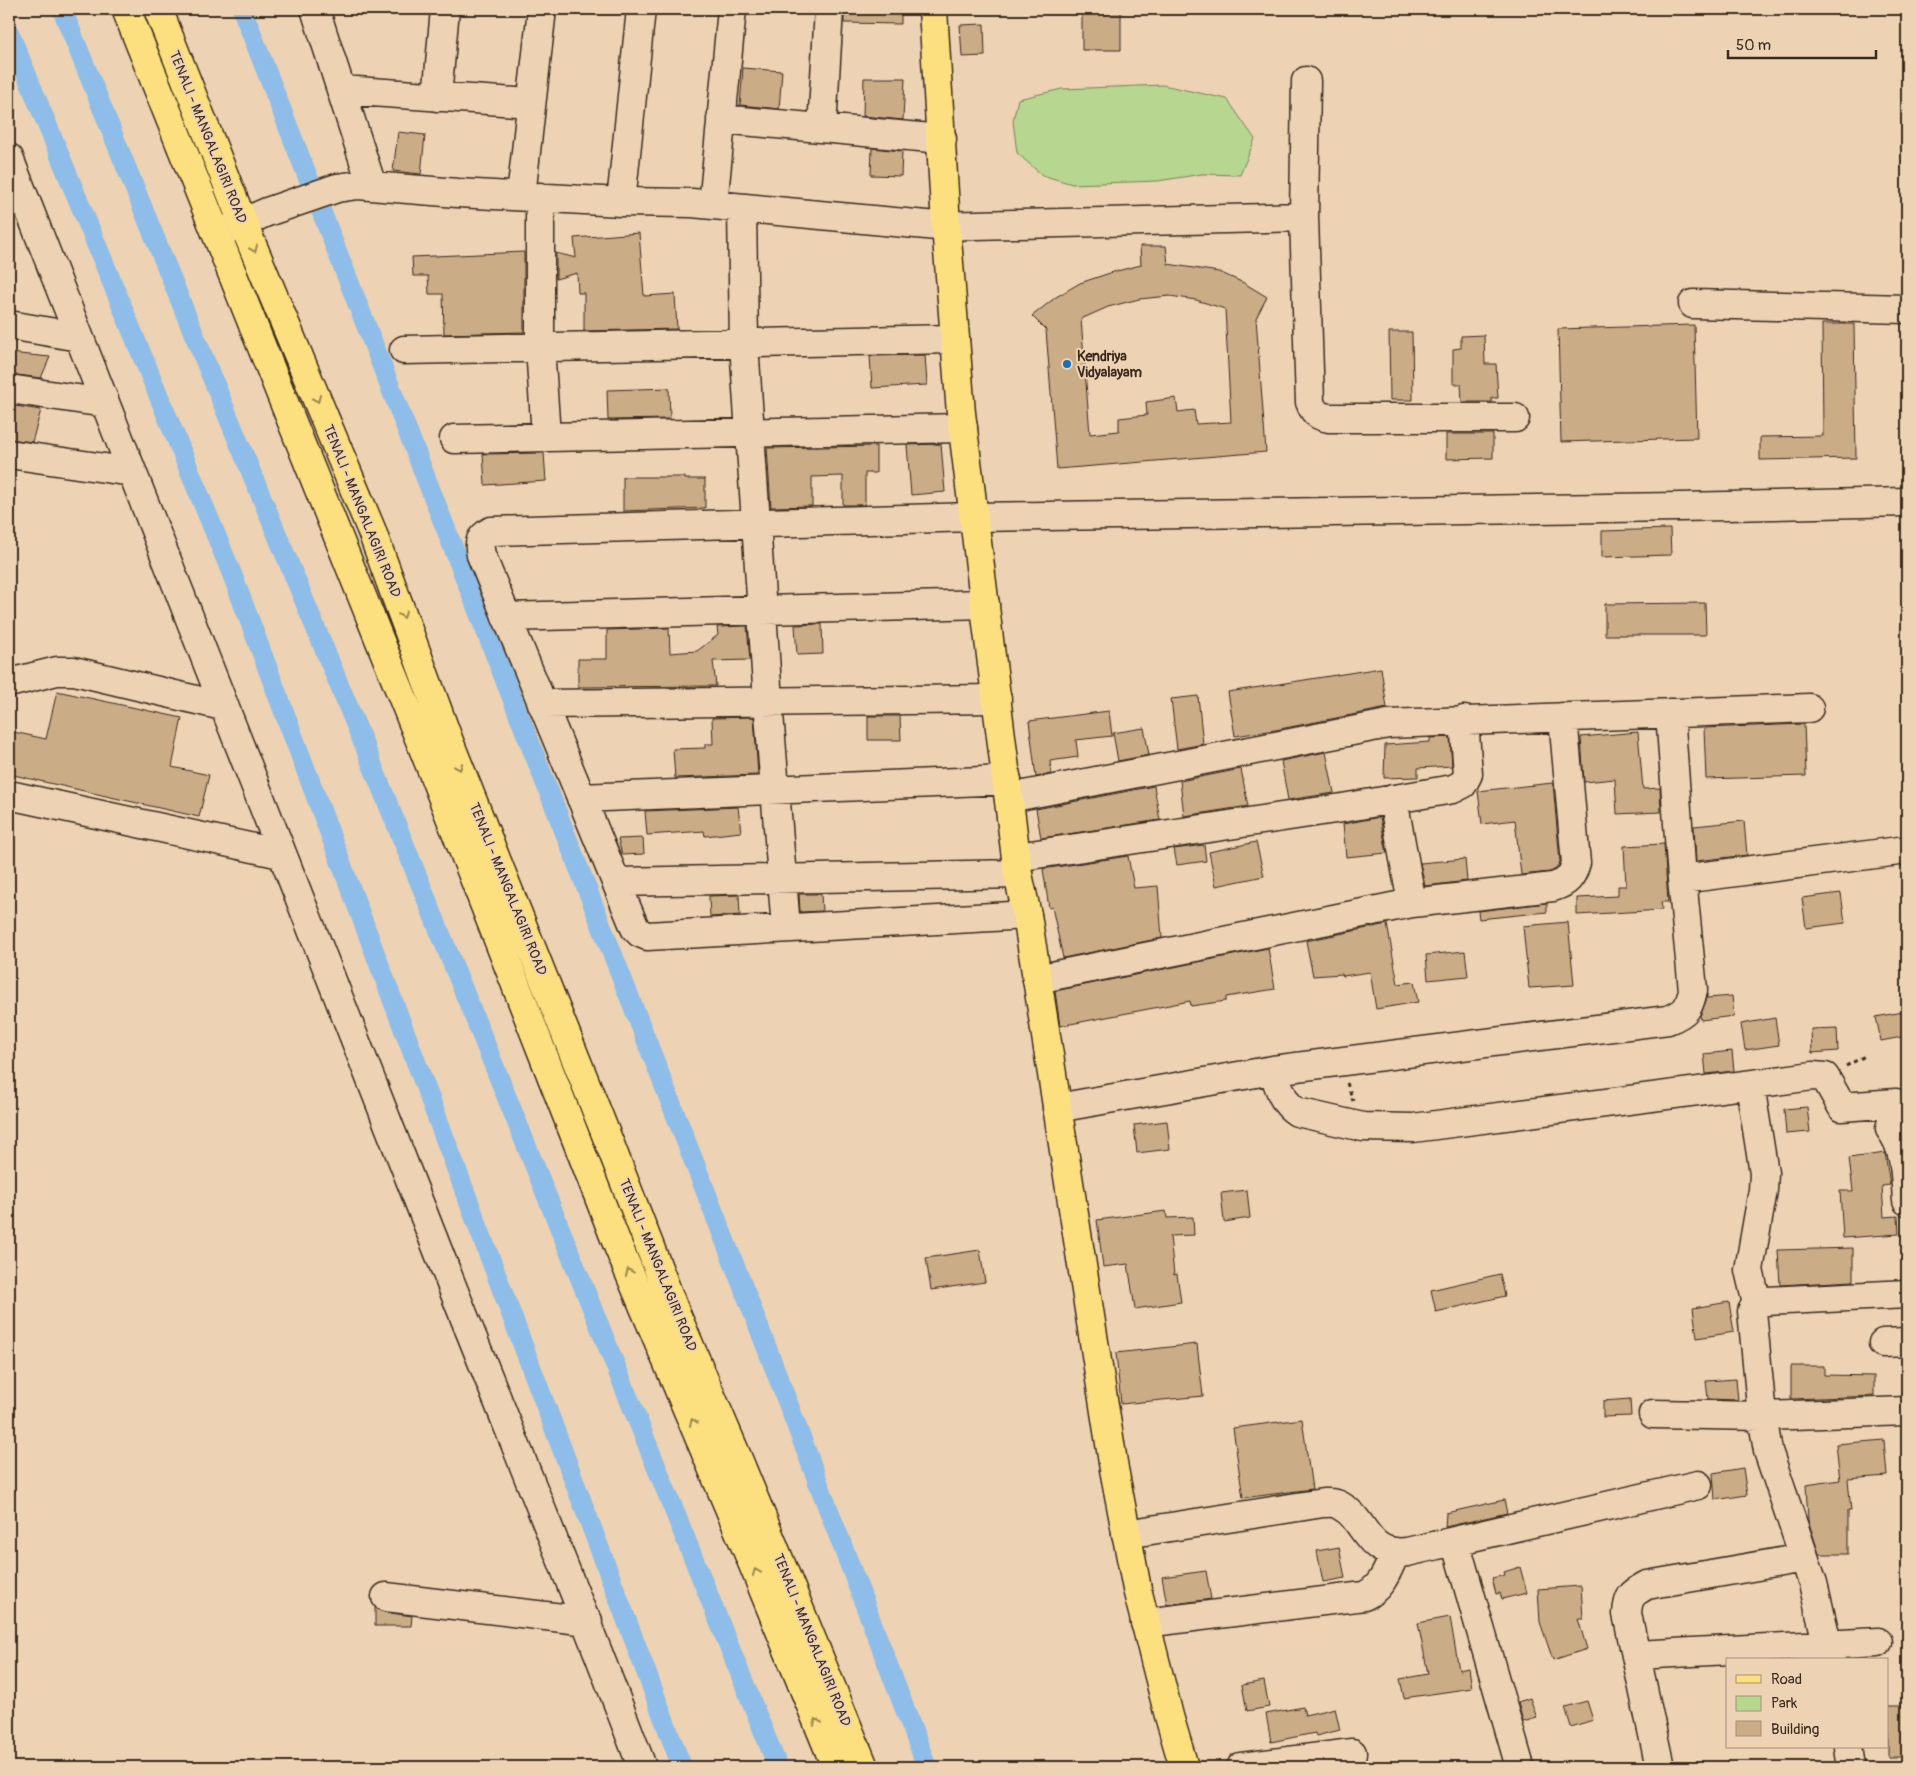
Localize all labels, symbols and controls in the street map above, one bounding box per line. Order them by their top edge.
scale bar [1728,28,1876,60]
text: 50 m [1736,36,1771,55]
street label: TENALI - MANGALAGIRI ROAD [165,48,251,226]
one-way arrow [247,244,258,253]
place label: Kendriya Vidyalayam [1077,348,1143,381]
marker: Kendriya Vidyalayam [1061,358,1073,370]
one-way arrow [311,394,321,403]
street label: TENALI - MANGALAGIRI ROAD [319,422,405,600]
one-way arrow [397,610,407,619]
one-way arrow [453,762,464,771]
street label: TENALI - MANGALAGIRI ROAD [465,800,551,978]
street label: TENALI - MANGALAGIRI ROAD [615,1176,701,1354]
one-way arrow [625,1269,635,1277]
one-way arrow [688,1418,699,1427]
street label: TENALI - MANGALAGIRI ROAD [769,1551,855,1729]
one-way arrow [751,1568,762,1577]
legend [1726,1658,1888,1748]
text: Road [1771,1670,1802,1689]
text: Park [1771,1694,1798,1713]
one-way arrow [813,1718,824,1727]
text: Building [1771,1720,1819,1739]

